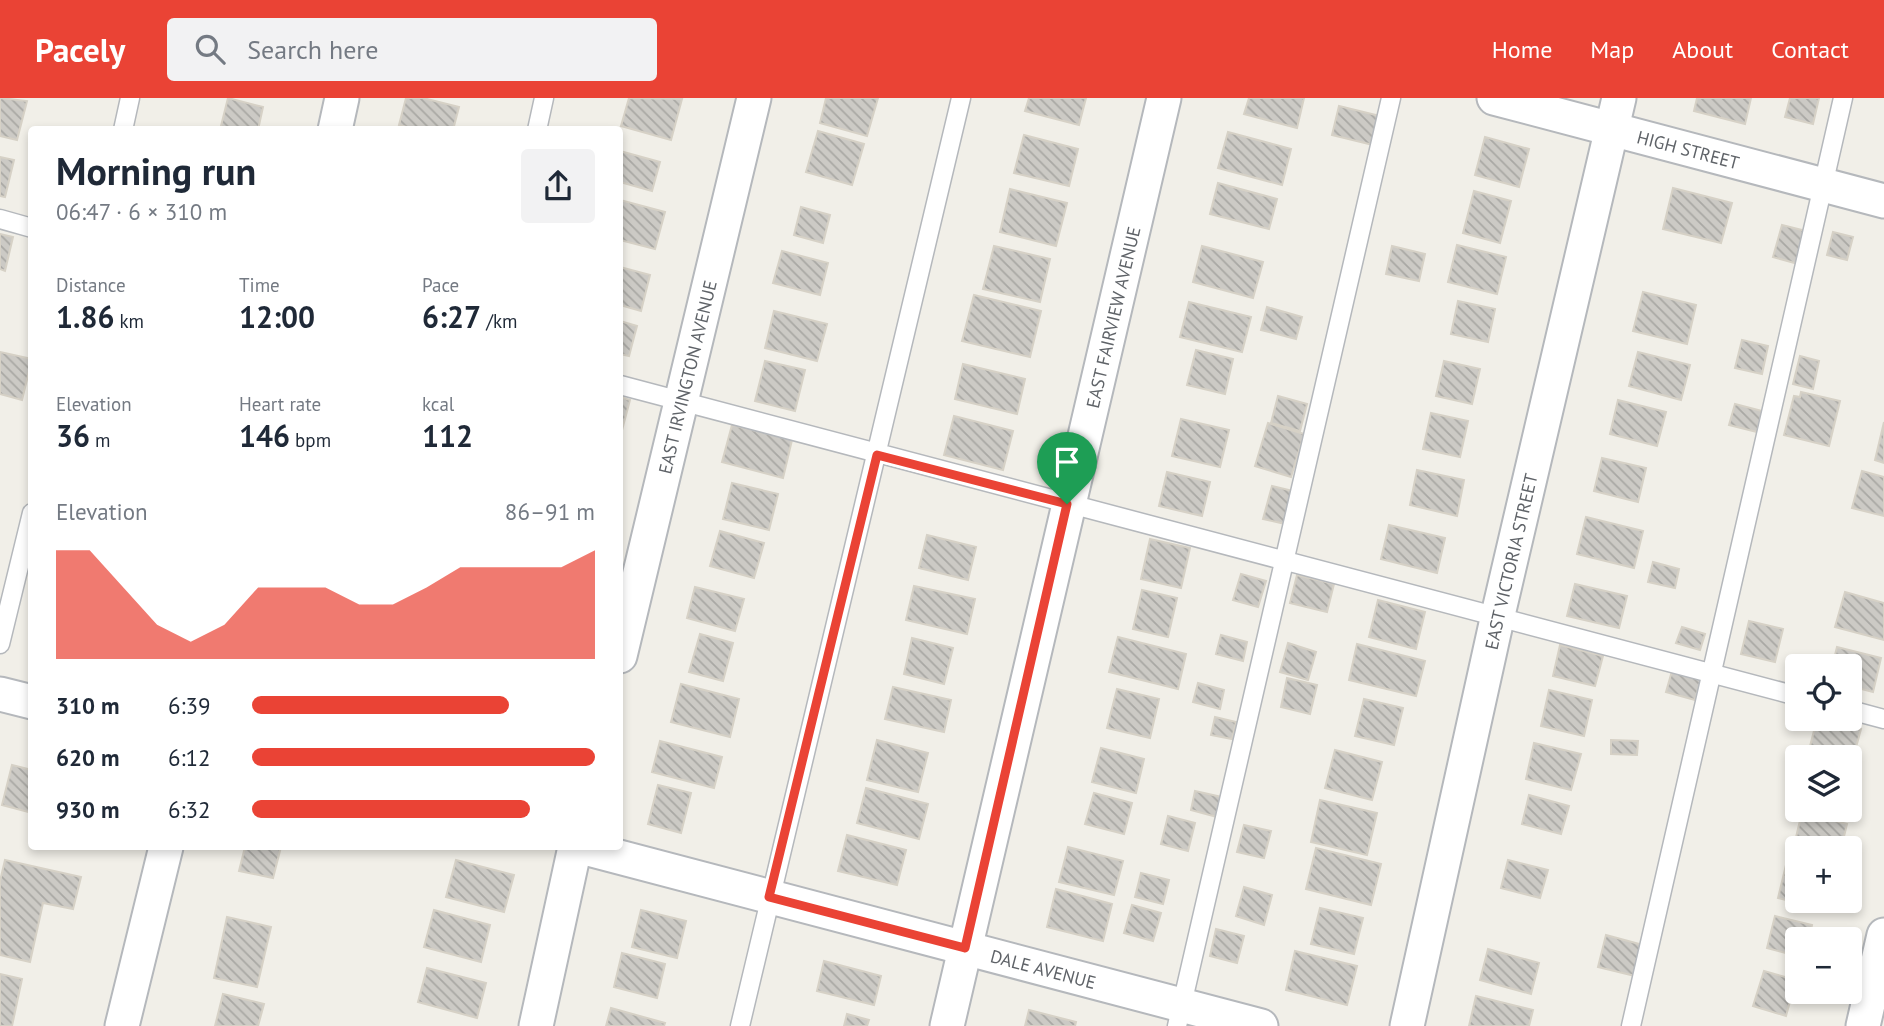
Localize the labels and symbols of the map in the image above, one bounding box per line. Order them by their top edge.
street label: HIGH STREET [1635,125,1742,174]
street label: EAST FAIRVIEW AVENUE [1080,224,1145,410]
street label: EAST IRVINGTON AVENUE [653,278,721,476]
pin [1037,432,1097,504]
street label: EAST VICTORIA STREET [1479,471,1542,652]
street label: DALE AVENUE [988,944,1099,994]

